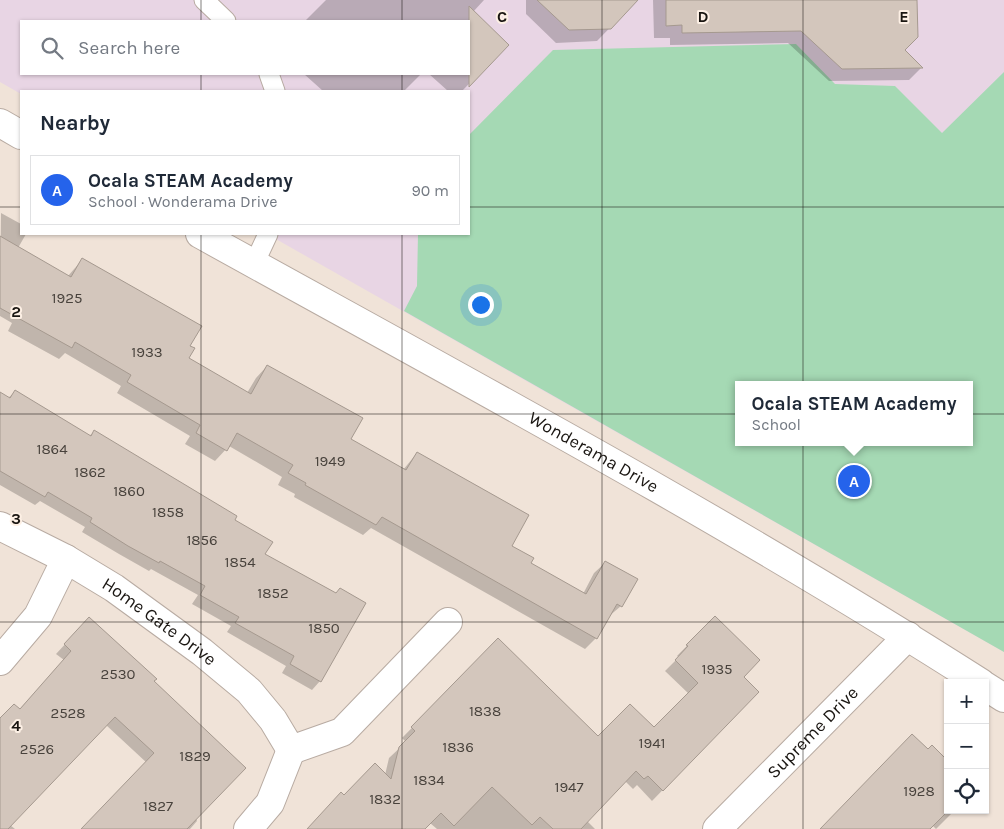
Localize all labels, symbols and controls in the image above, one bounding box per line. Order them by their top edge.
text: C [497,7,507,26]
text: D [698,7,709,26]
text: E [899,7,909,26]
search box [20,20,470,75]
icon: search [38,34,66,62]
text: Search here [78,37,180,59]
text: Nearby [40,111,110,135]
text: Ocala STEAM Academy [88,170,293,192]
text: A [52,181,62,200]
text: 90 m [411,181,449,200]
text: School · Wonderama Drive [88,192,277,211]
house number: 1925 [52,289,82,307]
your location [468,292,494,318]
text: 2 [11,302,21,321]
house number: 1933 [131,343,163,361]
popup [735,381,973,446]
text: Ocala STEAM Academy [752,393,956,415]
street label: Wonderama Drive [525,407,662,498]
text: School [752,415,801,434]
house number: 1864 [36,440,68,458]
house number: 1949 [315,452,345,470]
pin: A [838,462,870,500]
house number: 1862 [74,463,106,481]
house number: 1860 [113,482,145,500]
house number: 1858 [152,503,184,521]
text: 3 [11,509,21,528]
house number: 1856 [186,531,218,549]
house number: 1854 [224,553,256,571]
street label: Home Gate Drive [98,572,221,670]
house number: 1852 [257,584,289,602]
house number: 1850 [308,619,340,637]
house number: 1935 [702,660,732,678]
house number: 2530 [101,665,136,683]
map controls [944,679,989,814]
button: + [944,679,989,724]
street label: Supreme Drive [762,682,863,783]
house number: 1838 [469,702,501,720]
house number: 2528 [50,704,86,722]
text: 4 [11,716,21,735]
button: − [944,724,989,769]
house number: 1941 [639,734,666,752]
house number: 1836 [442,738,474,756]
house number: 2526 [20,740,54,758]
house number: 1829 [179,747,211,765]
button: locate [944,769,989,814]
house number: 1834 [413,771,445,789]
house number: 1947 [554,778,584,796]
house number: 1928 [903,782,935,800]
house number: 1832 [369,790,401,808]
house number: 1827 [143,797,173,815]

